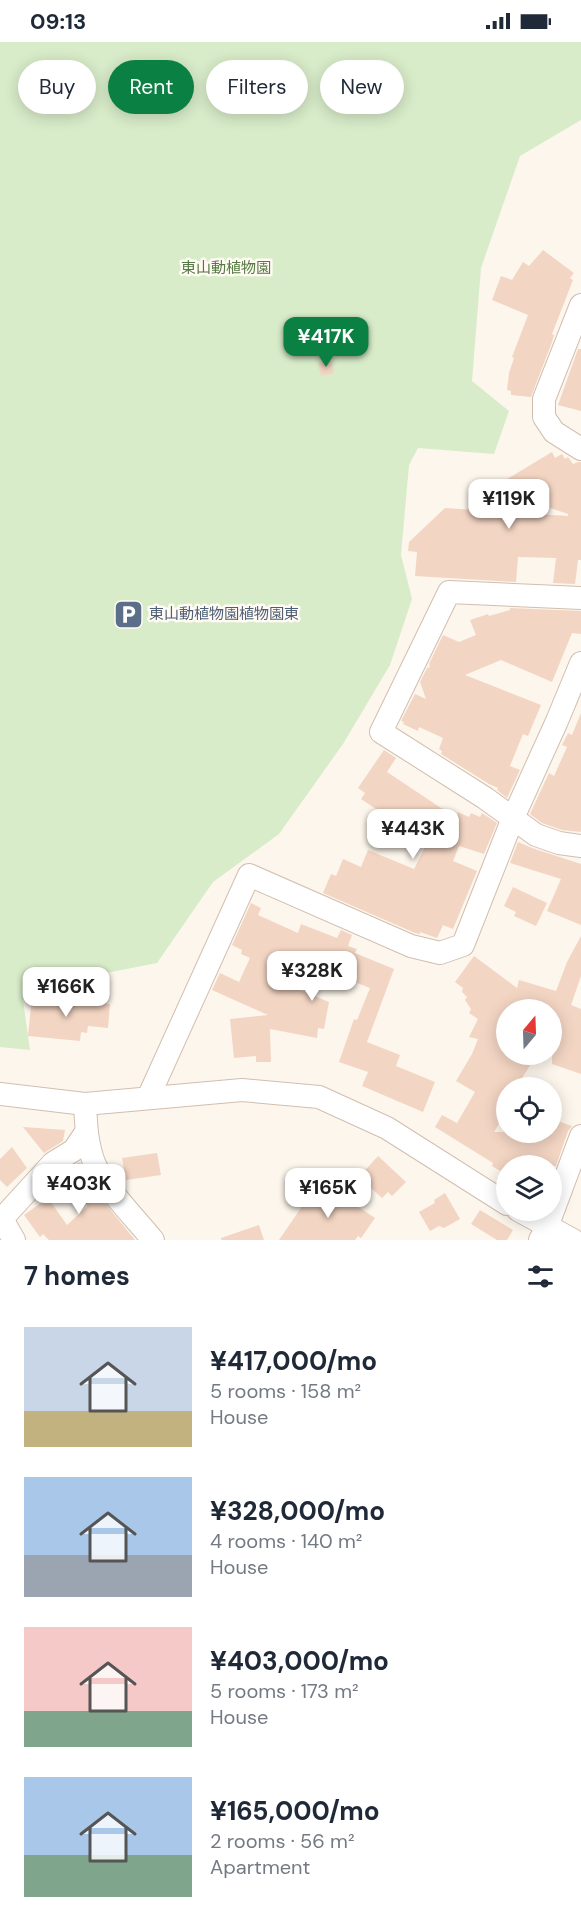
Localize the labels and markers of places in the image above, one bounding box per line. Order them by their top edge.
pin: ¥417K [284,317,368,368]
pin: ¥119K [467,479,551,530]
parking icon: 東山動植物園植物園東 [112,598,144,630]
place label: 東山動植物園植物園東 [149,604,299,624]
pin: ¥443K [371,809,455,860]
pin: ¥328K [270,951,354,1002]
pin: ¥166K [24,967,108,1018]
pin: ¥403K [37,1164,121,1215]
pin: ¥165K [286,1168,370,1219]

